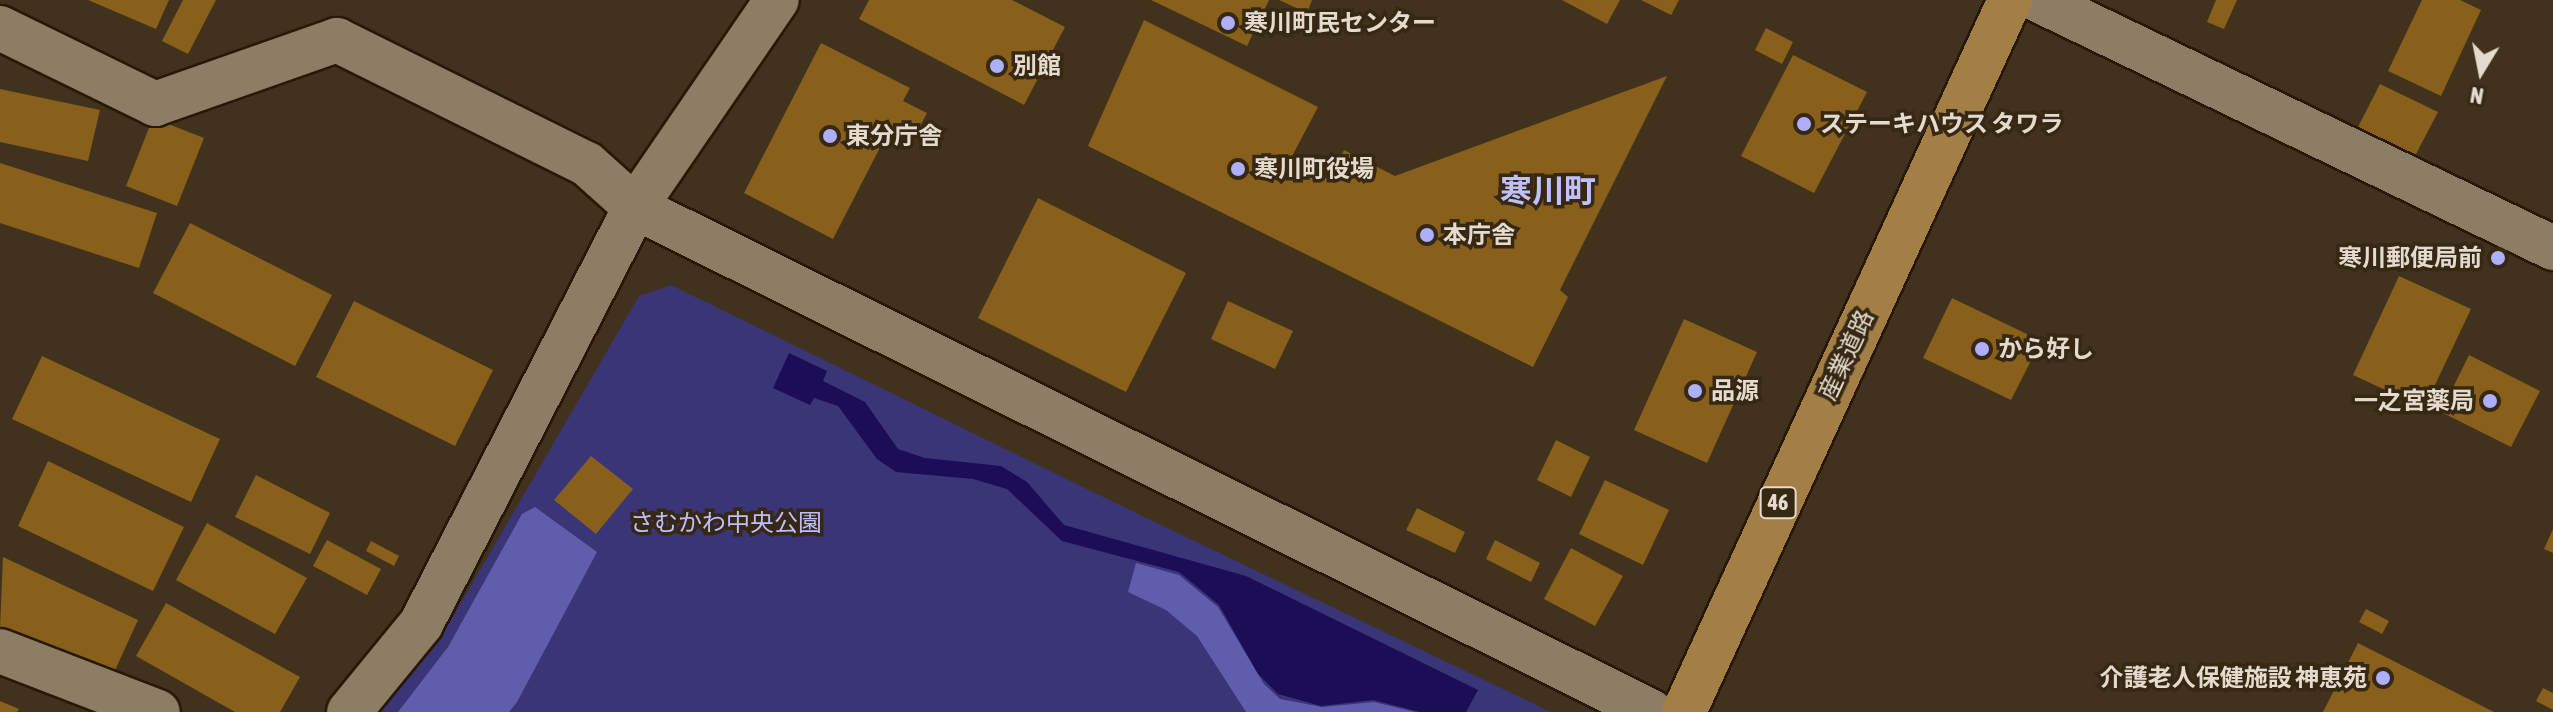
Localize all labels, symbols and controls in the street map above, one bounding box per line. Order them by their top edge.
place label: 寒川町民センター [1244,9,1436,37]
marker: 寒川町民センター [1219,14,1237,32]
north arrow [2441,32,2521,112]
place label: 別館 [1013,52,1061,80]
marker: 別館 [988,57,1006,75]
text: N [2468,82,2485,110]
place label: ステーキハウス タワラ [1820,110,2063,138]
marker: ステーキハウス タワラ [1795,115,1813,133]
place label: 東分庁舎 [846,122,942,150]
marker: 東分庁舎 [821,127,839,145]
place label: 寒川町役場 [1254,155,1374,183]
marker: 寒川町役場 [1229,160,1247,178]
district label: 寒川町 [1500,172,1596,210]
place label: 本庁舎 [1443,221,1515,249]
marker: 本庁舎 [1418,226,1436,244]
place label: 寒川郵便局前 [2338,244,2482,272]
marker: 寒川郵便局前 [2489,249,2507,267]
street label: 産業道路 [1813,305,1879,405]
place label: から好し [1998,335,2094,363]
marker: から好し [1973,340,1991,358]
place label: 品源 [1711,377,1759,405]
marker: 品源 [1686,382,1704,400]
place label: 一之宮薬局 [2354,387,2474,415]
marker: 一之宮薬局 [2481,392,2499,410]
road number: 46 [1758,485,1798,521]
park label: さむかわ中央公園 [630,509,822,537]
place label: 介護老人保健施設 神恵苑 [2100,664,2367,692]
marker: 介護老人保健施設 神恵苑 [2374,669,2392,687]

